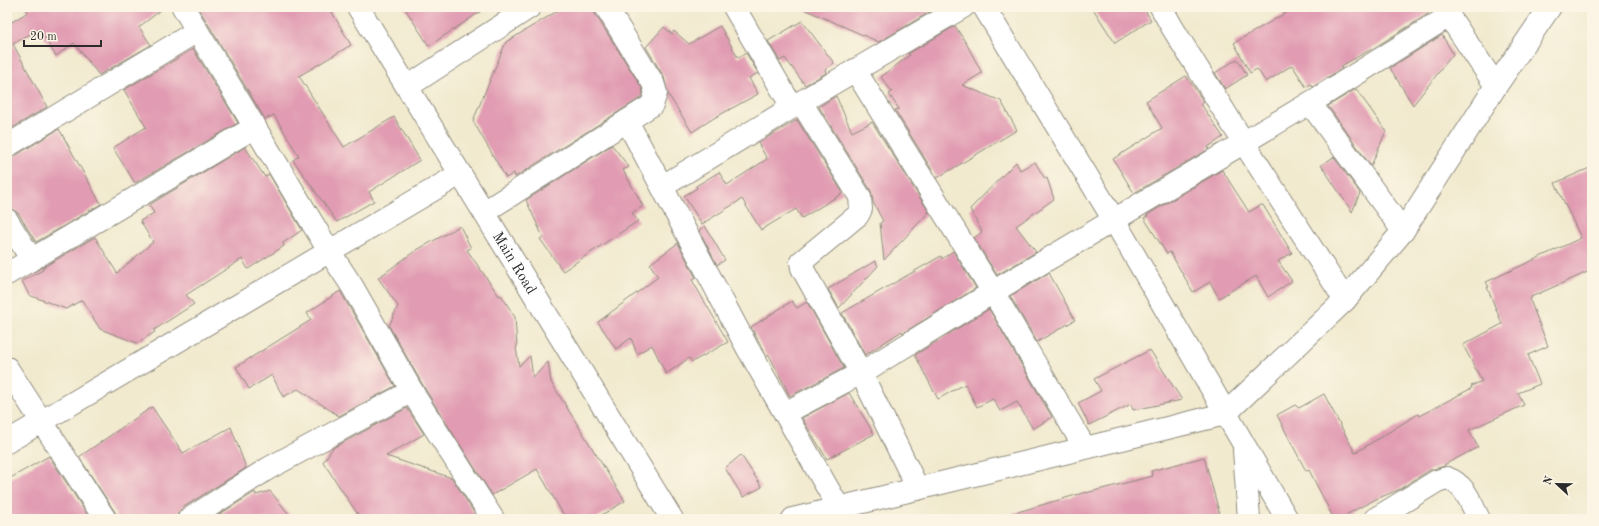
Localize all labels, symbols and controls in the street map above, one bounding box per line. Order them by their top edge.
scale bar [24,22,101,48]
text: 20 m [30,31,57,43]
street label: Main Road [489,230,538,297]
north arrow [1537,464,1577,504]
text: N [1542,474,1556,487]

